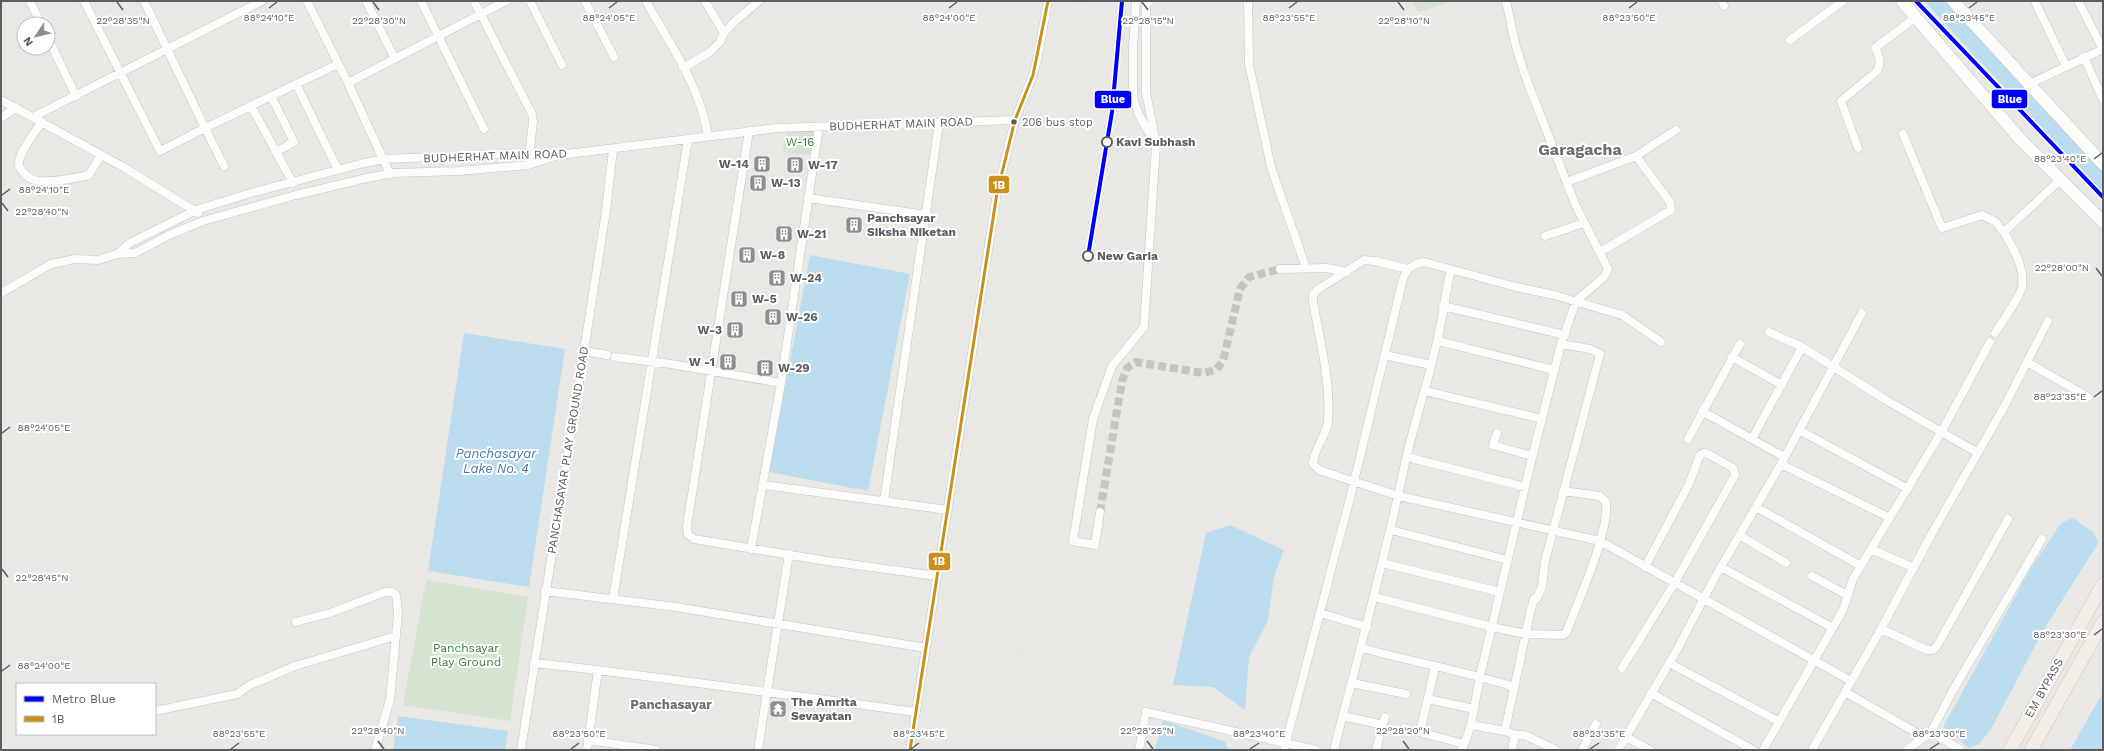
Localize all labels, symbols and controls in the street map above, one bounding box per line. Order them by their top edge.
text: 88°24'10"E [244,12,294,23]
text: 88°24'05"E [583,12,635,23]
text: 88°24'00"E [922,12,976,23]
text: 88°23'55"E [1263,12,1315,23]
text: 88°23'50"E [1602,12,1656,23]
text: 88°23'45"E [1943,12,1995,23]
text: 22°28'35"N [96,15,150,26]
text: 22°28'30"N [352,15,406,26]
text: 22°28'15"N [1122,15,1174,26]
text: 22°28'10"N [1378,15,1430,26]
north arrow [16,16,56,56]
text: N [21,34,36,49]
line badge: Blue [1991,89,2028,109]
line badge: Blue [1094,90,1132,109]
text: Blue [1101,93,1125,106]
text: Blue [1998,93,2022,106]
street label: BUDHERHAT MAIN ROAD [829,114,973,134]
place label: 206 bus stop [1022,116,1093,129]
marker: 206 bus stop [1009,117,1019,127]
park label: W-16 [786,135,814,149]
place label: Kavi Subhash [1116,135,1195,149]
marker: Kavi Subhash [1101,136,1113,148]
district label: Garagacha [1538,140,1622,159]
street label: BUDHERHAT MAIN ROAD [423,146,567,166]
text: 88°23'40"E [2034,153,2086,164]
building icon: W-14 [752,154,772,174]
building icon: W-17 [785,155,805,175]
place label: W-14 [719,157,749,171]
place label: W-17 [808,158,838,172]
building icon: W-13 [748,173,768,193]
line badge: 1B [988,175,1010,194]
place label: W-13 [771,176,801,190]
text: 1B [993,179,1006,192]
text: 88°24'10"E [19,184,69,195]
text: 22°28'40"N [15,206,69,217]
place label: Panchsayar Siksha Niketan [867,211,956,239]
building icon: Panchsayar Siksha Niketan [844,215,864,235]
building icon: W-21 [774,224,794,244]
place label: W-21 [797,227,826,241]
building icon: W-8 [737,245,757,265]
place label: W-8 [760,248,785,262]
place label: New Garia [1097,249,1158,263]
marker: New Garia [1082,250,1094,262]
text: 22°28'00"N [2035,262,2089,273]
building icon: W-24 [767,268,787,288]
place label: W-24 [790,271,822,285]
building icon: W-5 [729,289,749,309]
place label: W-5 [752,292,777,306]
building icon: W-26 [763,307,783,327]
place label: W-26 [786,310,818,324]
building icon: W-3 [725,320,745,340]
place label: W-3 [698,323,722,337]
street label: PANCHASAYAR PLAY GROUND ROAD [545,345,591,555]
building icon: W -1 [718,352,738,372]
place label: W -1 [689,355,715,369]
building icon: W-29 [755,358,775,378]
place label: W-29 [778,361,810,375]
text: 88°23'35"E [2034,391,2086,402]
text: 88°24'05"E [18,422,70,433]
water label: Panchasayar Lake No. 4 [456,446,537,476]
line badge: 1B [928,552,951,571]
text: 1B [933,555,946,568]
text: 22°28'45"N [16,572,68,583]
text: 88°23'30"E [2033,629,2087,640]
park label: Panchsayar Play Ground [431,641,501,669]
street label: EM BYPASS [2022,656,2066,720]
text: 88°24'00"E [17,660,71,671]
legend [16,683,156,735]
text: Metro Blue [52,692,116,706]
place label: The Amrita Sevayatan [791,695,857,723]
district label: Panchasayar [630,697,712,712]
temple icon: The Amrita Sevayatan [768,699,788,719]
text: 1B [52,712,65,726]
text: 22°28'40"N [351,725,405,736]
text: 22°28'25"N [1120,725,1174,736]
text: 22°28'20"N [1376,725,1430,736]
text: 88°23'55"E [213,728,265,739]
text: 88°23'50"E [552,728,606,739]
text: 88°23'45"E [893,728,945,739]
text: 88°23'40"E [1233,728,1285,739]
text: 88°23'35"E [1573,728,1625,739]
text: 88°23'30"E [1912,728,1966,739]

